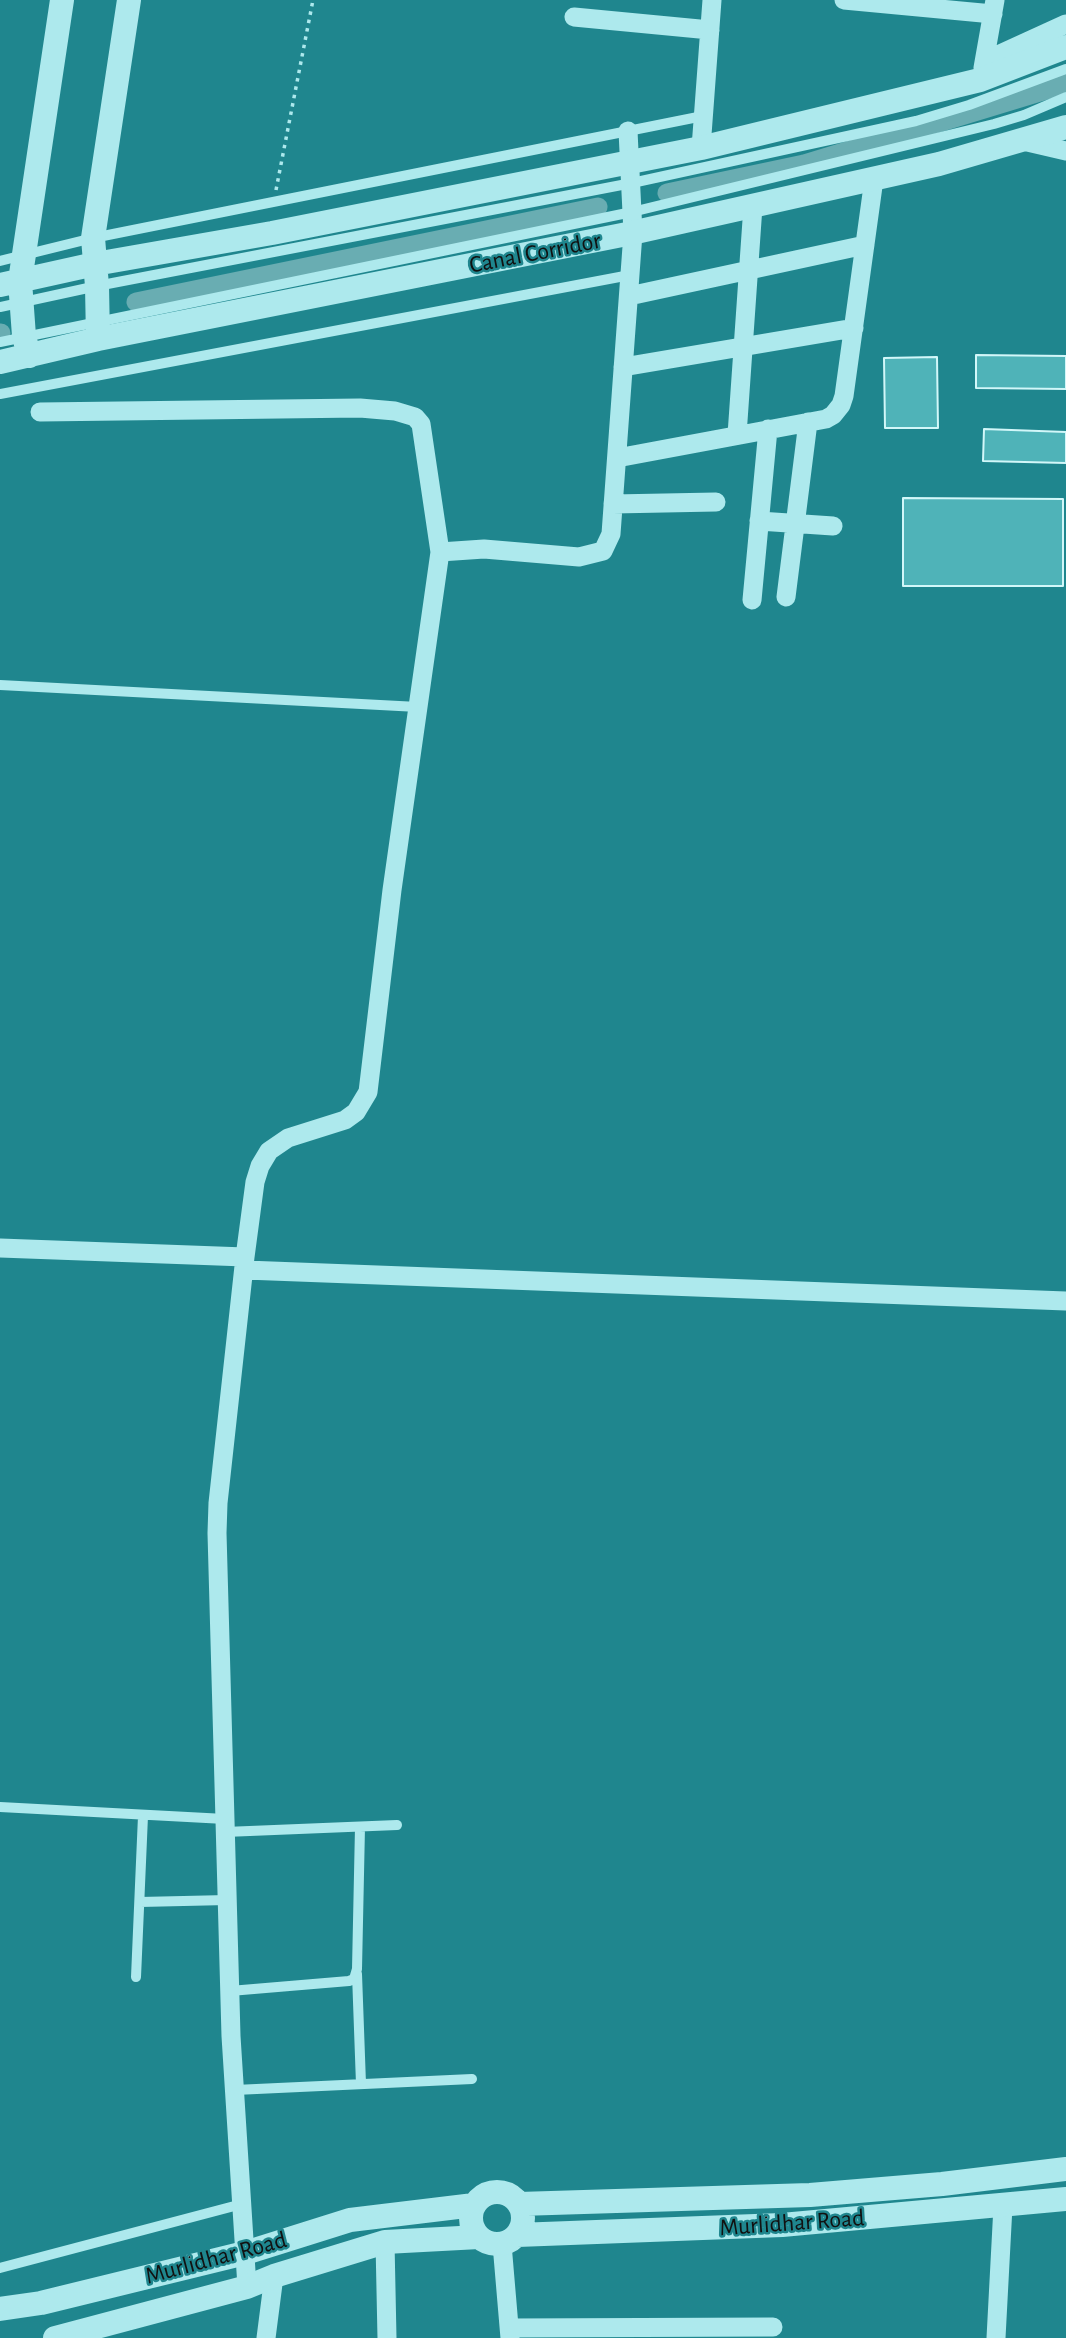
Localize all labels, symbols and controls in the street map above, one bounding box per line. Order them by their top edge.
street label: Canal Corridor [467,226,603,280]
street label: Murlidhar Road [719,2204,865,2242]
street label: Murlidhar Road [142,2225,290,2291]

